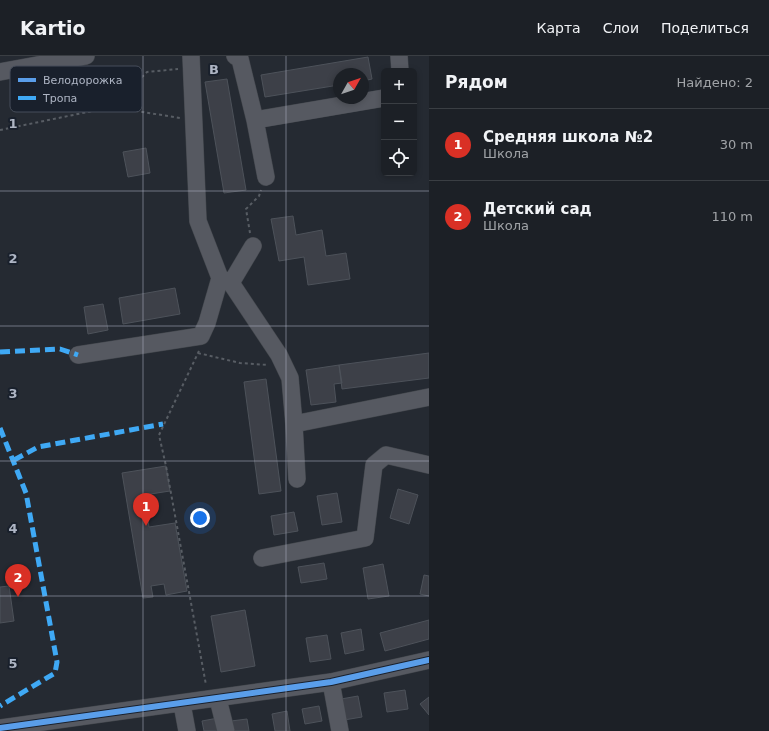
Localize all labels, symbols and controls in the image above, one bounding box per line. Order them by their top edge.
text: Kartio [20,17,86,39]
text: Карта [537,20,581,36]
text: Слои [603,20,639,36]
text: Поделиться [661,20,749,36]
text: B [209,62,219,77]
legend [10,66,142,112]
north arrow [333,68,369,104]
map controls [381,68,417,176]
button: + [381,68,417,104]
text: Рядом [445,72,508,92]
text: Велодорожка [43,74,122,87]
text: Найдено: 2 [677,75,753,90]
text: Тропа [42,92,77,105]
button: − [381,104,417,140]
text: 1 [8,116,18,131]
text: Средняя школа №2 [483,128,653,146]
text: 1 [453,137,463,152]
text: 30 m [720,137,753,152]
button: locate [381,140,417,176]
text: Школа [483,146,529,161]
text: Детский сад [483,200,592,218]
text: 2 [453,209,463,224]
text: 110 m [711,209,753,224]
text: Школа [483,218,529,233]
text: 2 [8,251,18,266]
text: 3 [8,386,18,401]
pin: 1 [133,493,159,526]
your location [190,508,210,528]
text: 4 [8,521,18,536]
pin: 2 [5,564,31,597]
text: 5 [8,656,18,671]

